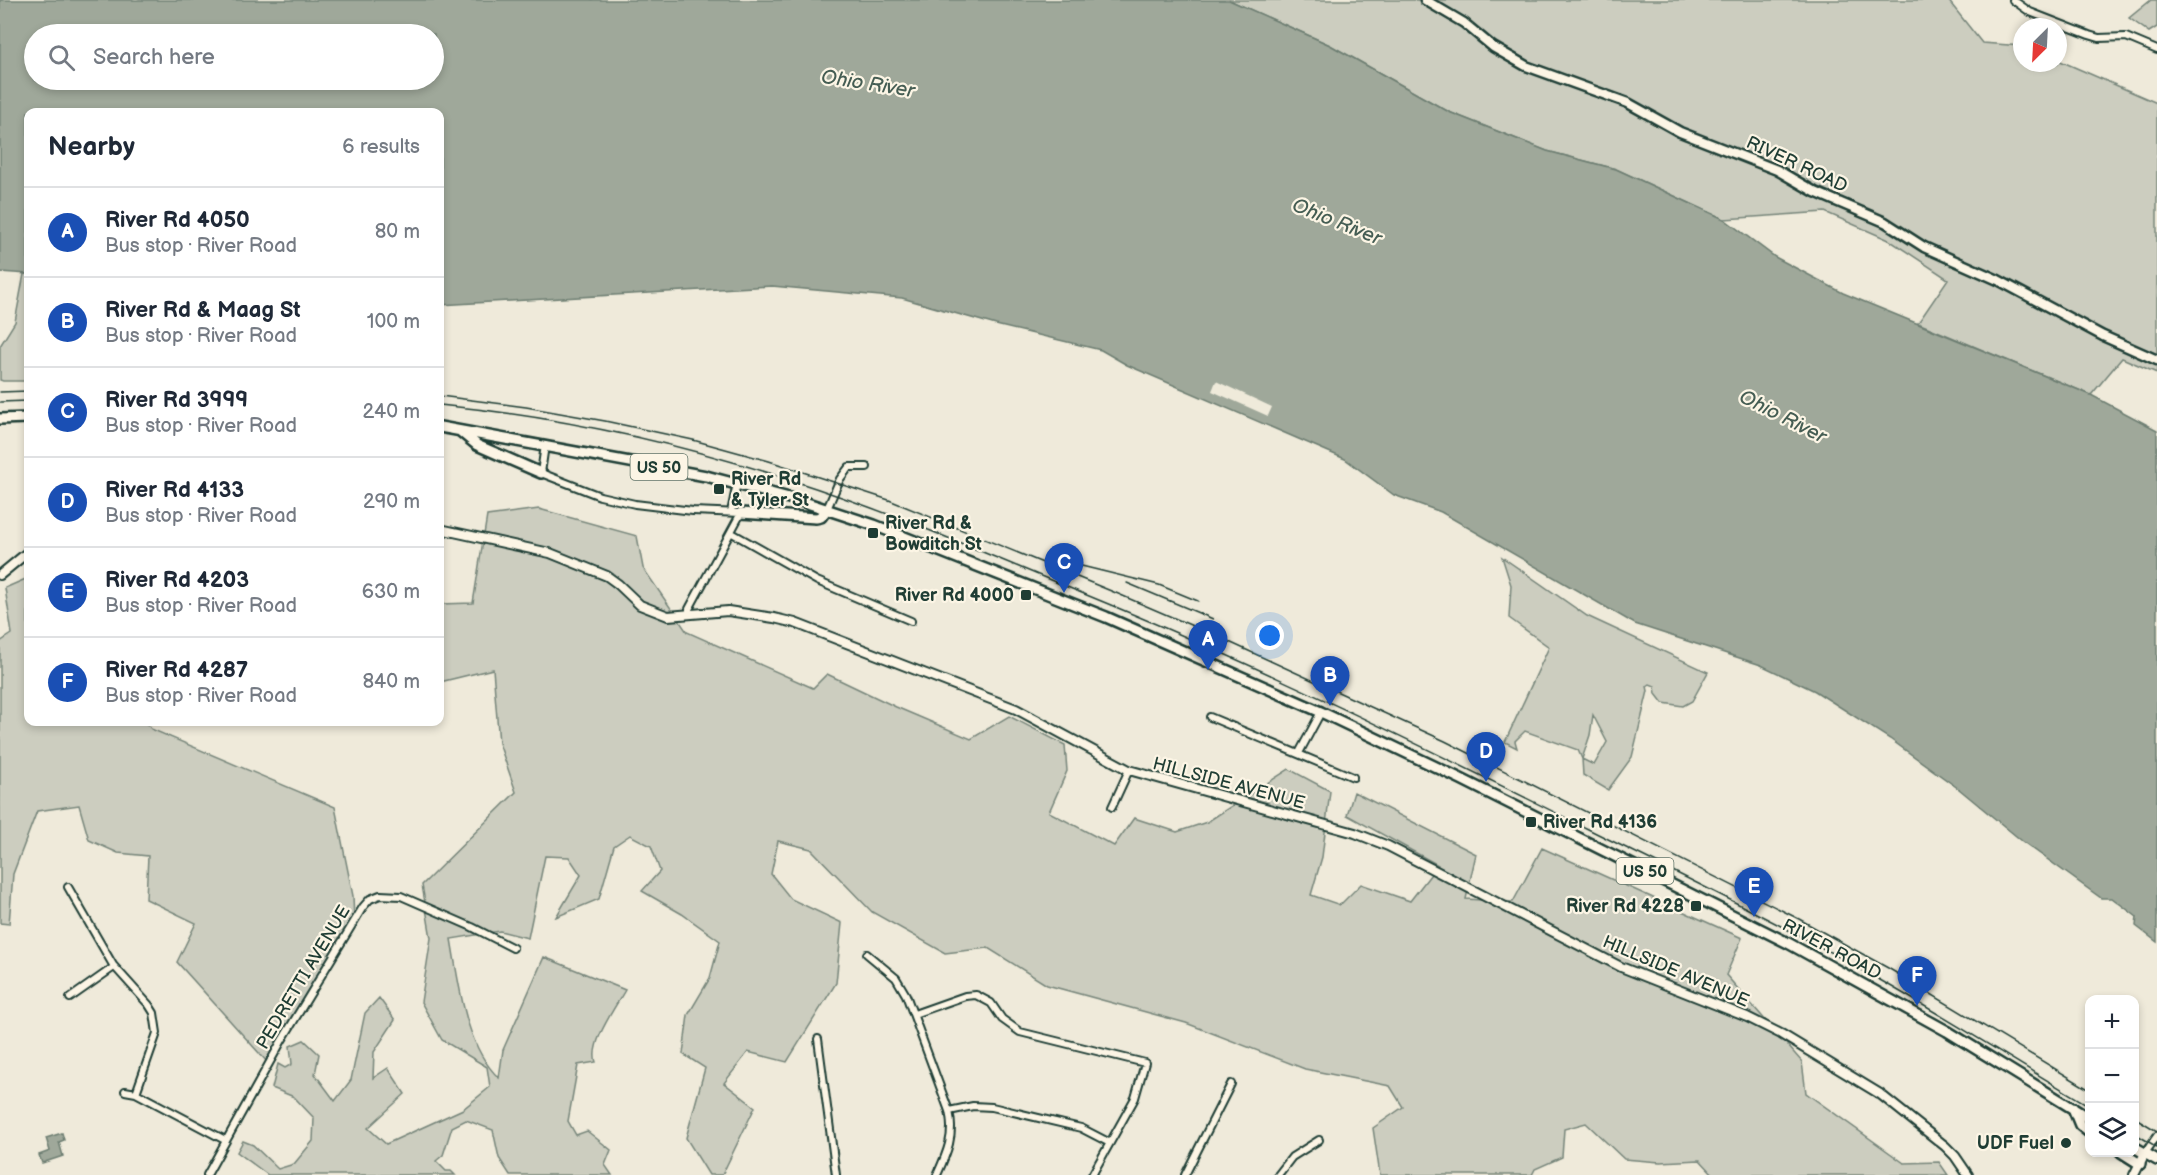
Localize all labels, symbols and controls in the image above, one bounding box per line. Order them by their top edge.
north arrow [2013,18,2067,72]
search box [24,24,444,90]
icon: search [45,41,78,74]
text: Search here [93,44,215,71]
water label: Ohio River [819,65,918,103]
text: Nearby [48,132,135,163]
street label: RIVER ROAD [1743,132,1851,197]
text: 6 results [342,135,420,159]
water label: Ohio River [1288,193,1386,251]
text: River Rd 4050 [105,207,250,234]
text: A [61,220,74,244]
text: 80 m [375,220,420,244]
text: Bus stop · River Road [105,234,297,258]
text: River Rd & Maag St [105,297,301,324]
text: B [60,310,75,334]
text: 100 m [367,310,420,334]
text: Bus stop · River Road [105,324,297,348]
water label: Ohio River [1735,385,1832,450]
text: River Rd 3999 [105,387,248,414]
text: C [60,400,75,424]
text: 240 m [363,400,420,424]
text: Bus stop · River Road [105,414,297,438]
road number: US 50 [630,454,688,480]
place label: River Rd & Tyler St [731,469,809,511]
text: River Rd 4133 [105,477,244,504]
marker: River Rd & Tyler St [712,482,726,496]
text: D [61,490,74,514]
text: 290 m [363,490,420,514]
text: Bus stop · River Road [105,504,297,528]
place label: River Rd & Bowditch St [885,513,982,555]
marker: River Rd & Bowditch St [866,526,880,540]
pin: C [1044,544,1084,593]
text: River Rd 4203 [105,567,249,594]
text: E [61,580,74,604]
text: 630 m [362,580,420,604]
place label: River Rd 4000 [895,585,1014,606]
marker: River Rd 4000 [1019,588,1033,602]
text: Bus stop · River Road [105,594,297,618]
pin: A [1188,620,1228,670]
your location [1255,621,1284,650]
pin: B [1310,656,1350,706]
text: River Rd 4287 [105,657,248,684]
text: F [61,670,74,694]
text: 840 m [362,670,420,694]
text: Bus stop · River Road [105,684,297,708]
pin: D [1466,732,1506,782]
street label: HILLSIDE AVENUE [1150,753,1307,814]
place label: River Rd 4136 [1543,812,1657,833]
marker: River Rd 4136 [1524,815,1538,829]
road number: US 50 [1616,858,1674,884]
pin: E [1734,868,1774,917]
place label: River Rd 4228 [1566,896,1684,917]
marker: River Rd 4228 [1689,899,1703,913]
street label: PEDRETTI AVENUE [252,901,355,1053]
street label: RIVER ROAD [1779,915,1885,984]
street label: HILLSIDE AVENUE [1600,931,1752,1012]
pin: F [1898,956,1936,1006]
map controls [2085,995,2139,1157]
button: + [2085,995,2139,1049]
button: − [2085,1049,2139,1103]
button: layers [2085,1103,2139,1157]
place label: UDF Fuel [1977,1133,2054,1154]
marker: UDF Fuel [2059,1136,2073,1150]

